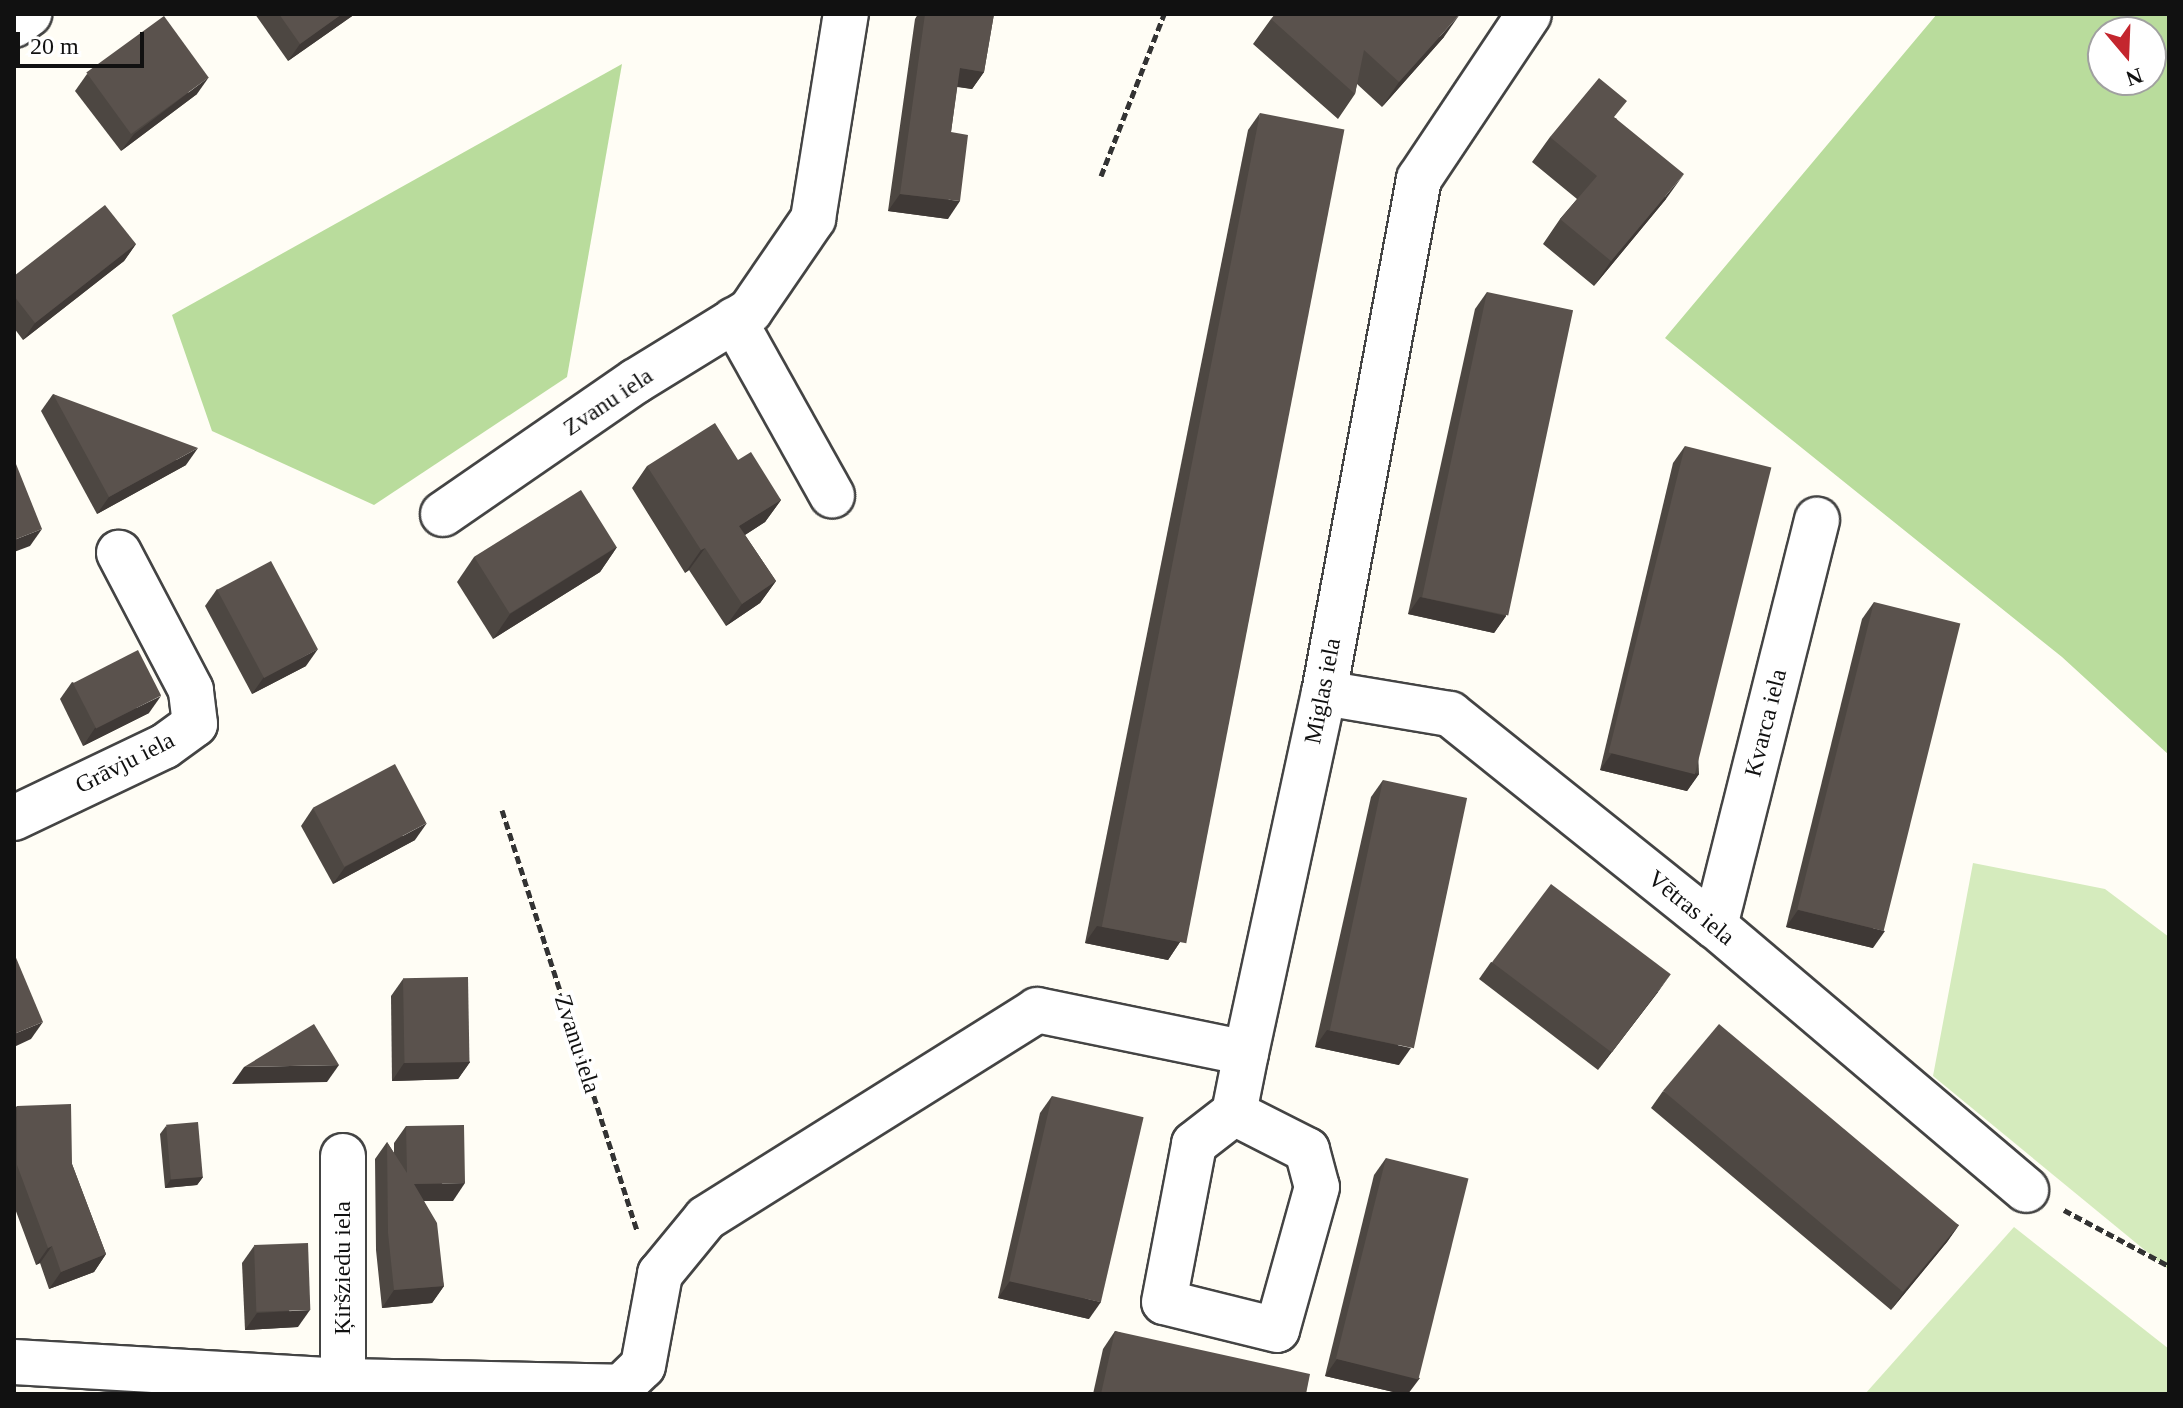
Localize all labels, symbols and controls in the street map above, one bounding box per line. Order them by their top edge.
scale bar [20,16,148,66]
north arrow [2087,16,2167,96]
text: 20 m [30,33,79,59]
text: N [2123,63,2146,92]
street label: Zvanu iela [558,362,658,442]
street label: Miglas iela [1299,636,1347,746]
street label: Kvarca iela [1739,666,1793,780]
street label: Grāvju iela [71,726,179,800]
street label: Vētras iela [1642,864,1740,952]
street label: Zvanu iela [548,991,606,1097]
street label: Ķiršziedu iela [329,1201,357,1335]

